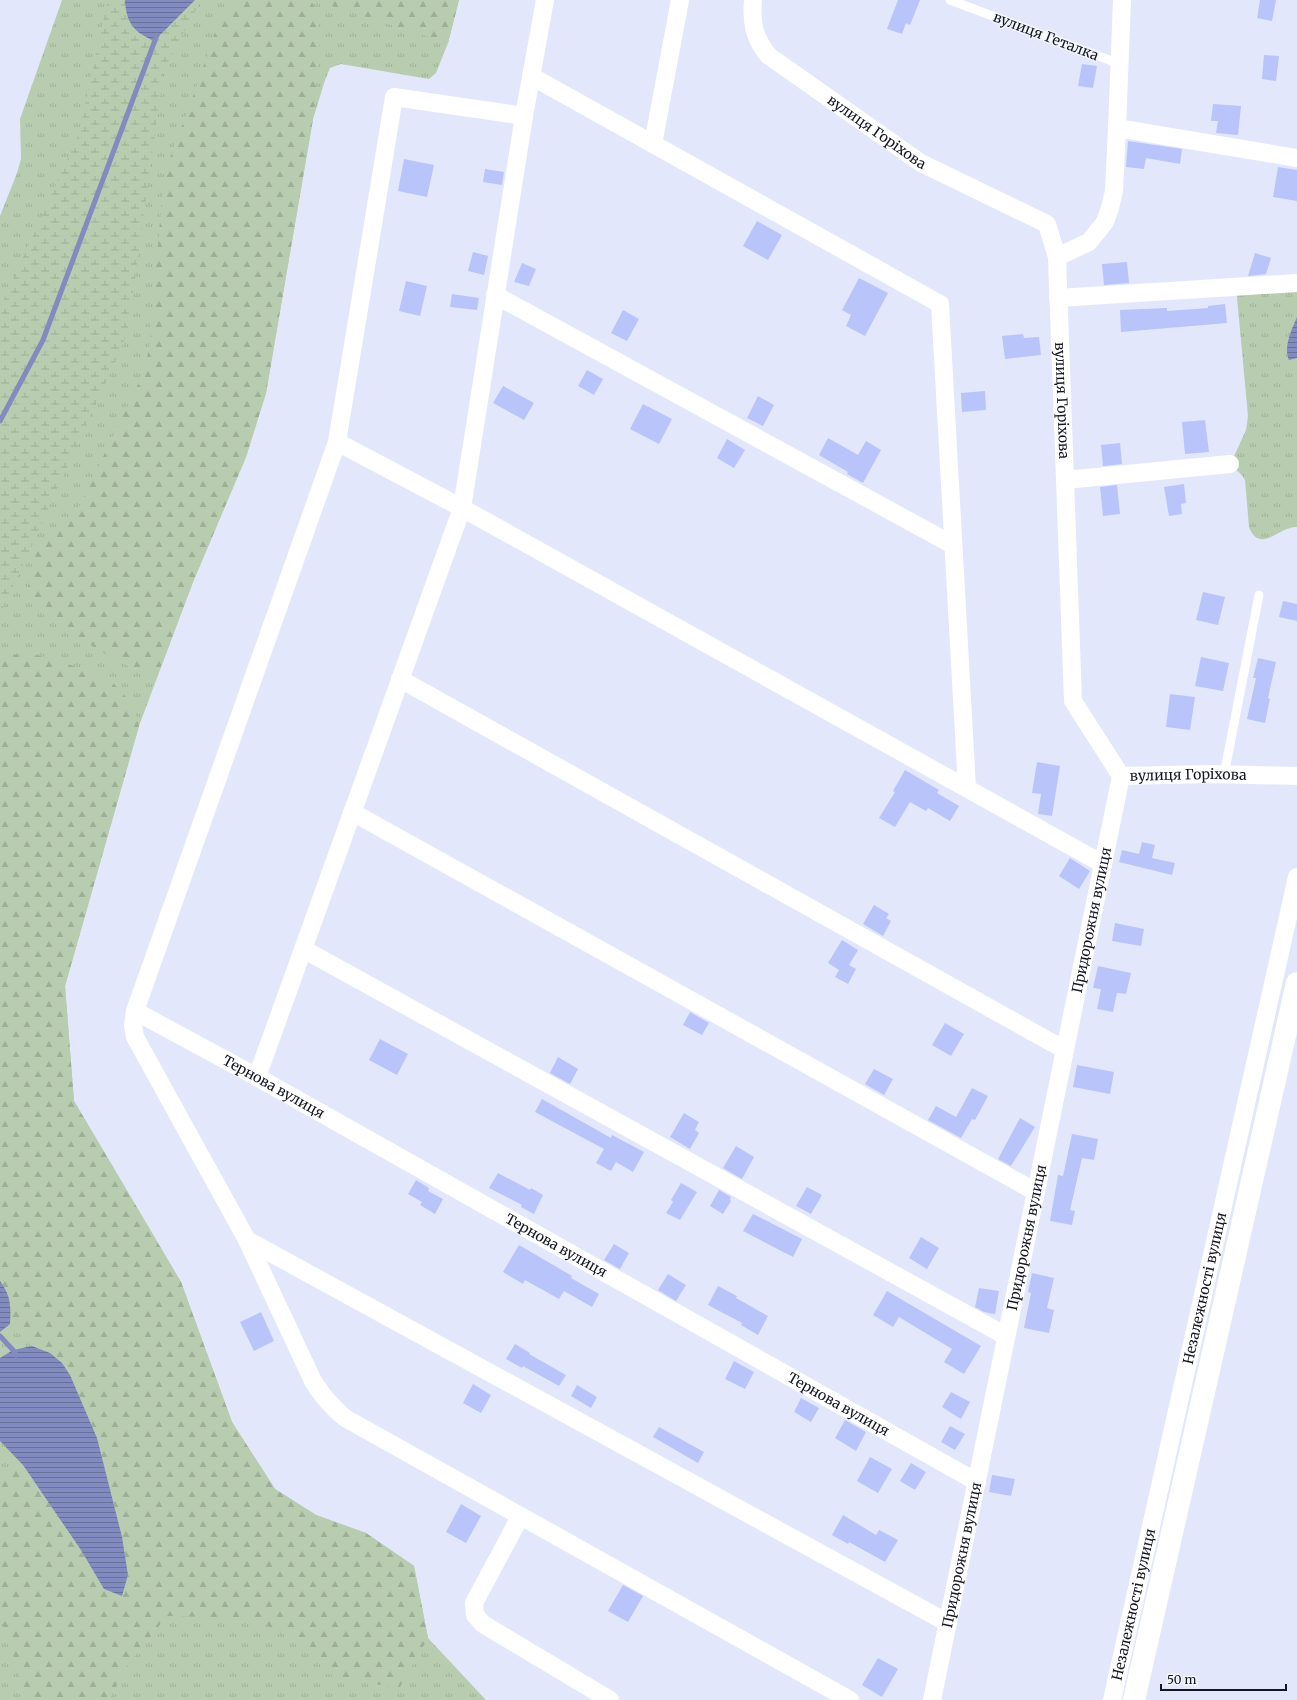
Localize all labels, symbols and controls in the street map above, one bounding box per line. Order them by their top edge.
street label: вулиця Геталка [991,8,1102,65]
street label: вулиця Горіхова [824,91,929,173]
street label: вулиця Горіхова [1051,342,1073,460]
street label: вулиця Горіхова [1130,765,1247,785]
street label: Придорожня вулиця [1068,846,1115,995]
street label: Тернова вулиця [220,1051,328,1122]
street label: Придорожня вулиця [1003,1163,1050,1312]
street label: Тернова вулиця [502,1210,610,1281]
street label: Незалежності вулиця [1179,1211,1230,1366]
street label: Тернова вулиця [785,1368,893,1440]
street label: Придорожня вулиця [938,1480,985,1630]
street label: Незалежності вулиця [1108,1527,1159,1682]
scale bar [1161,1666,1286,1692]
text: 50 m [1167,1672,1196,1687]

